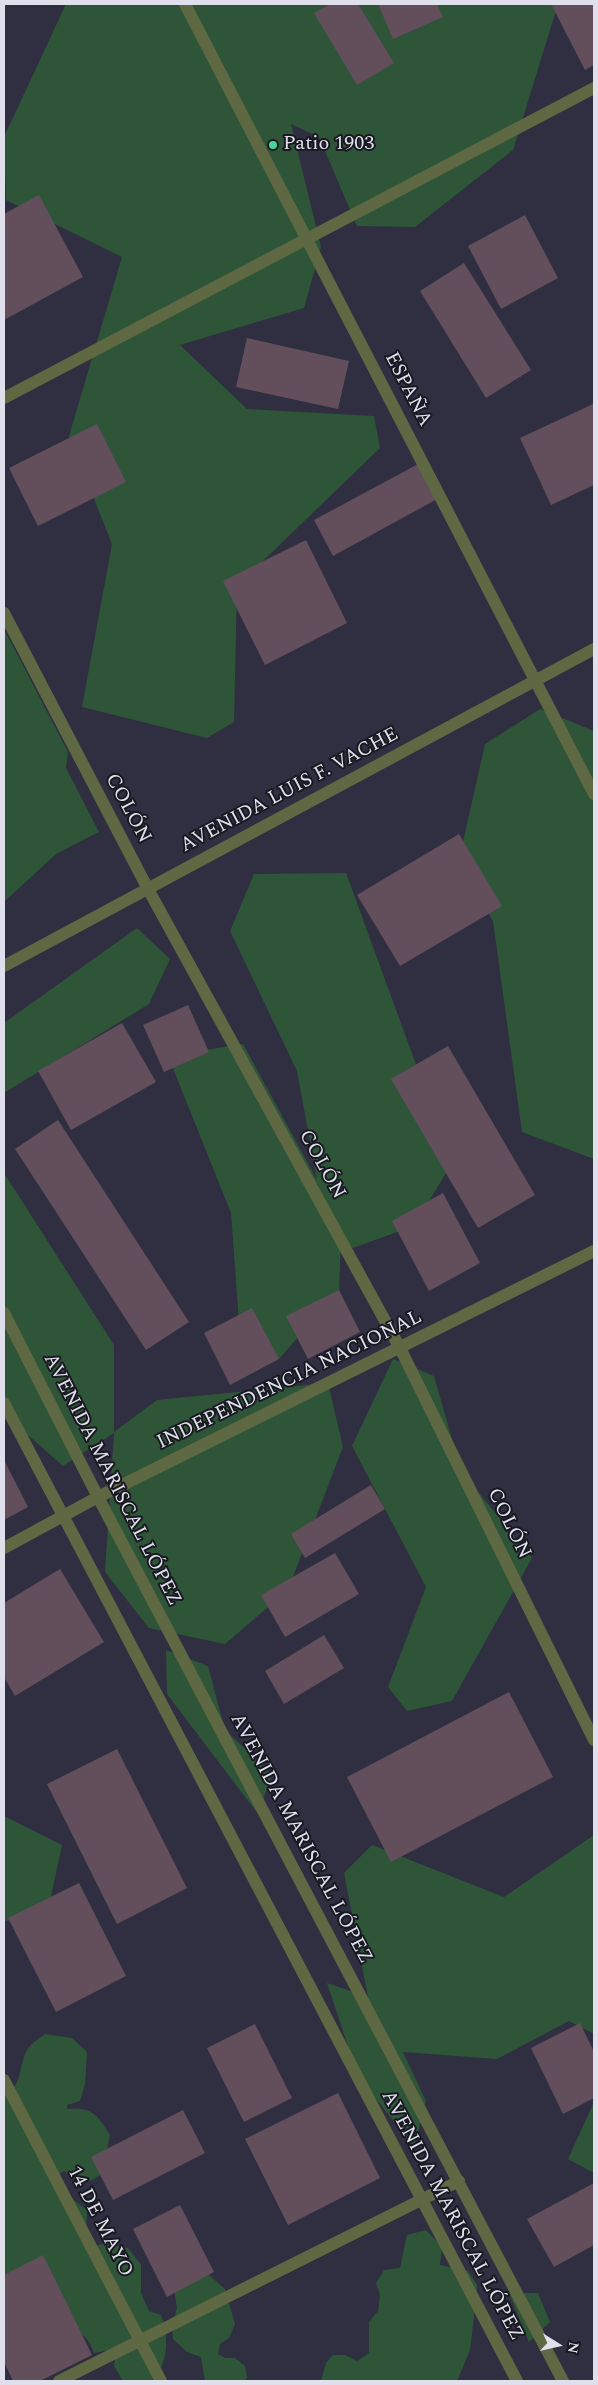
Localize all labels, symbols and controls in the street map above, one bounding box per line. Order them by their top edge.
place label: Patio 1903 [283,133,374,157]
marker: Patio 1903 [267,139,279,151]
street label: ESPAÑA [378,349,436,431]
street label: AVENIDA LUIS F. VACHE [177,723,403,859]
street label: COLÓN [99,770,155,848]
street label: COLÓN [292,1126,350,1204]
street label: INDEPENDENCIA NACIONAL [154,1306,426,1456]
street label: AVENIDA MARISCAL LÓPEZ [37,1350,185,1610]
street label: COLÓN [481,1485,535,1563]
street label: AVENIDA MARISCAL LÓPEZ [224,1710,376,1968]
street label: AVENIDA MARISCAL LÓPEZ [375,2087,527,2345]
street label: 14 DE MAYO [61,2163,137,2281]
north arrow [533,2320,583,2370]
text: N [562,2340,585,2355]

